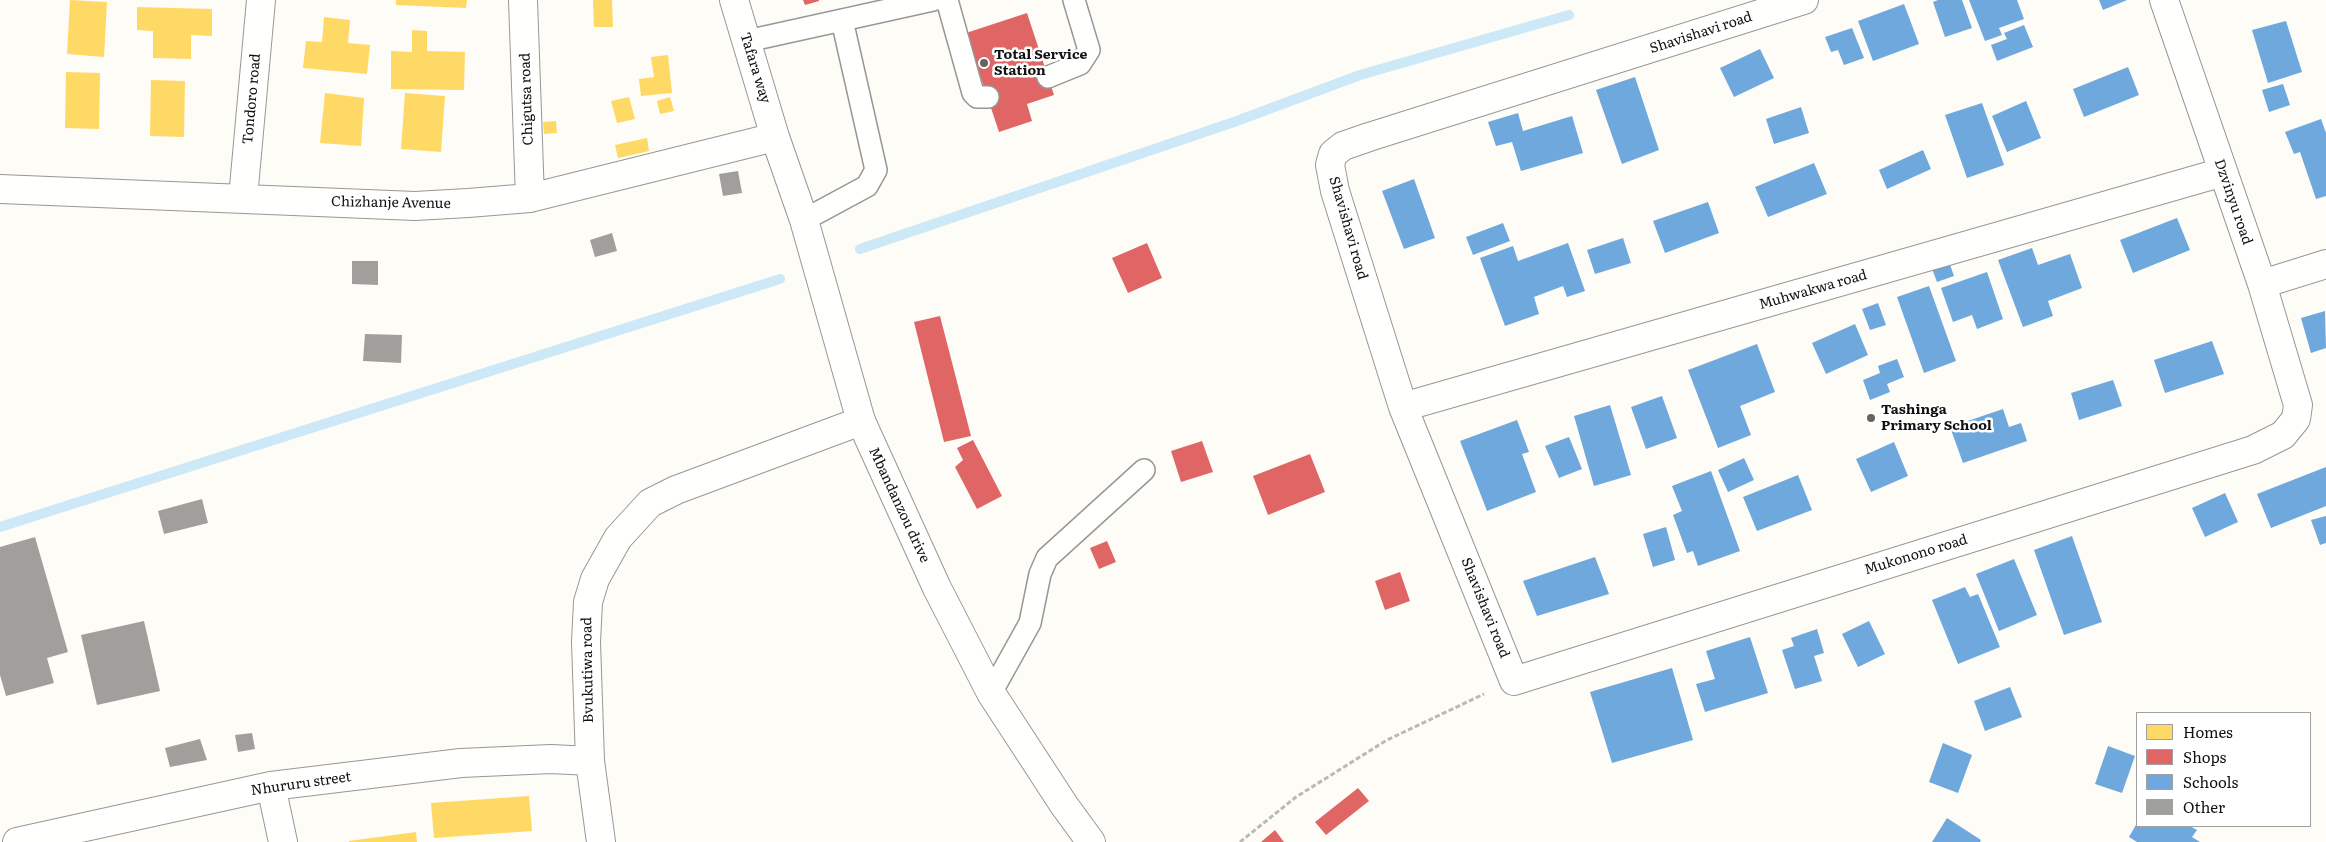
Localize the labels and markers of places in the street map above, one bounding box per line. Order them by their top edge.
place label: Total Service Station [994,47,1087,80]
marker: Total Service Station [978,57,990,69]
place label: Tashinga Primary School [1881,402,1992,434]
marker: Tashinga Primary School [1865,412,1877,424]

